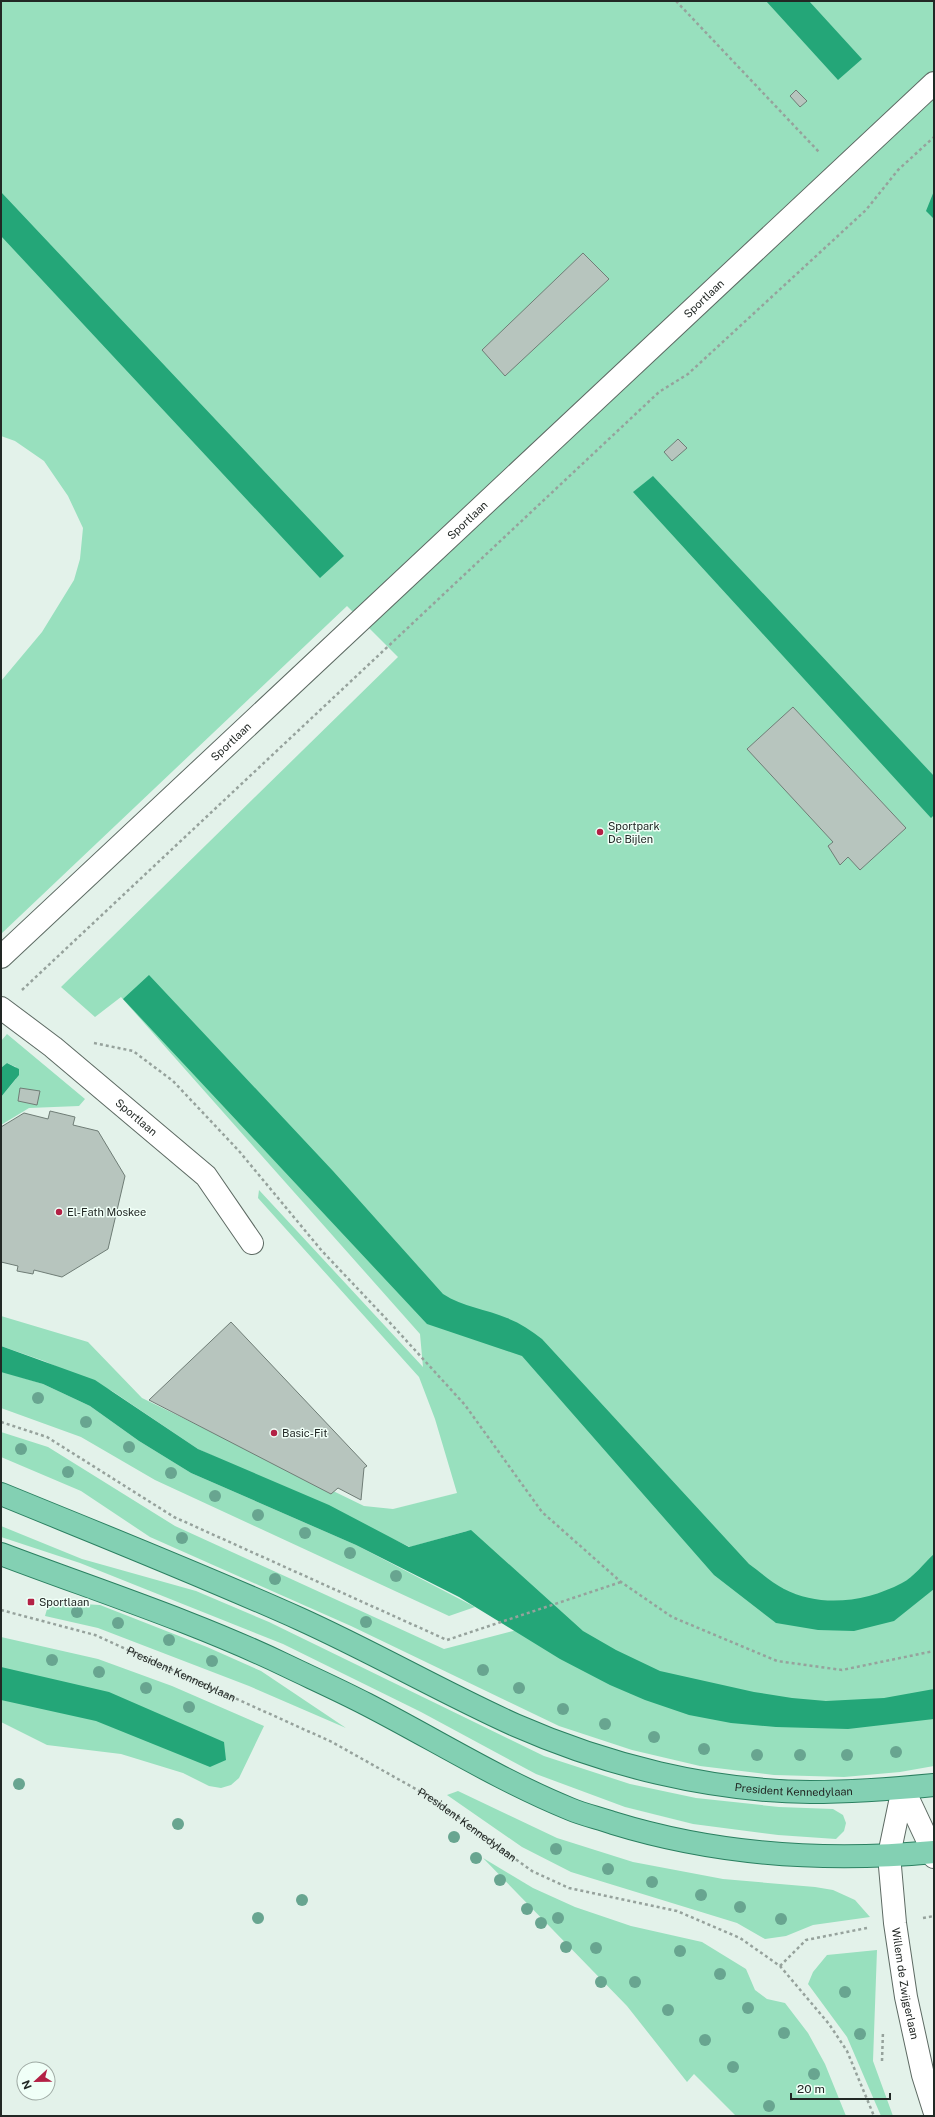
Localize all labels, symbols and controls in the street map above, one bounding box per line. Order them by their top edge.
street label: Sportlaan [681,277,726,320]
street label: Sportlaan [445,499,490,542]
street label: Sportlaan [208,720,253,763]
place label: Sportpark De Bijlen [608,820,660,845]
marker: Sportpark De Bijlen [595,827,605,837]
street label: Sportlaan [113,1096,159,1138]
place label: El-Fath Moskee [67,1206,146,1218]
marker: El-Fath Moskee [54,1207,64,1217]
place label: Basic-Fit [282,1427,327,1439]
marker: Basic-Fit [269,1428,279,1438]
place label: Sportlaan [39,1596,89,1608]
marker: Sportlaan [26,1597,36,1607]
street label: President Kennedylaan [125,1644,238,1704]
street label: President Kennedylaan [734,1781,853,1798]
street label: President Kennedylaan [416,1785,519,1864]
street label: Willem de Zwijgerlaan [890,1927,921,2040]
north arrow [16,2061,56,2101]
scale bar [791,2075,890,2101]
text: N [20,2079,34,2091]
text: 20 m [797,2082,825,2096]

